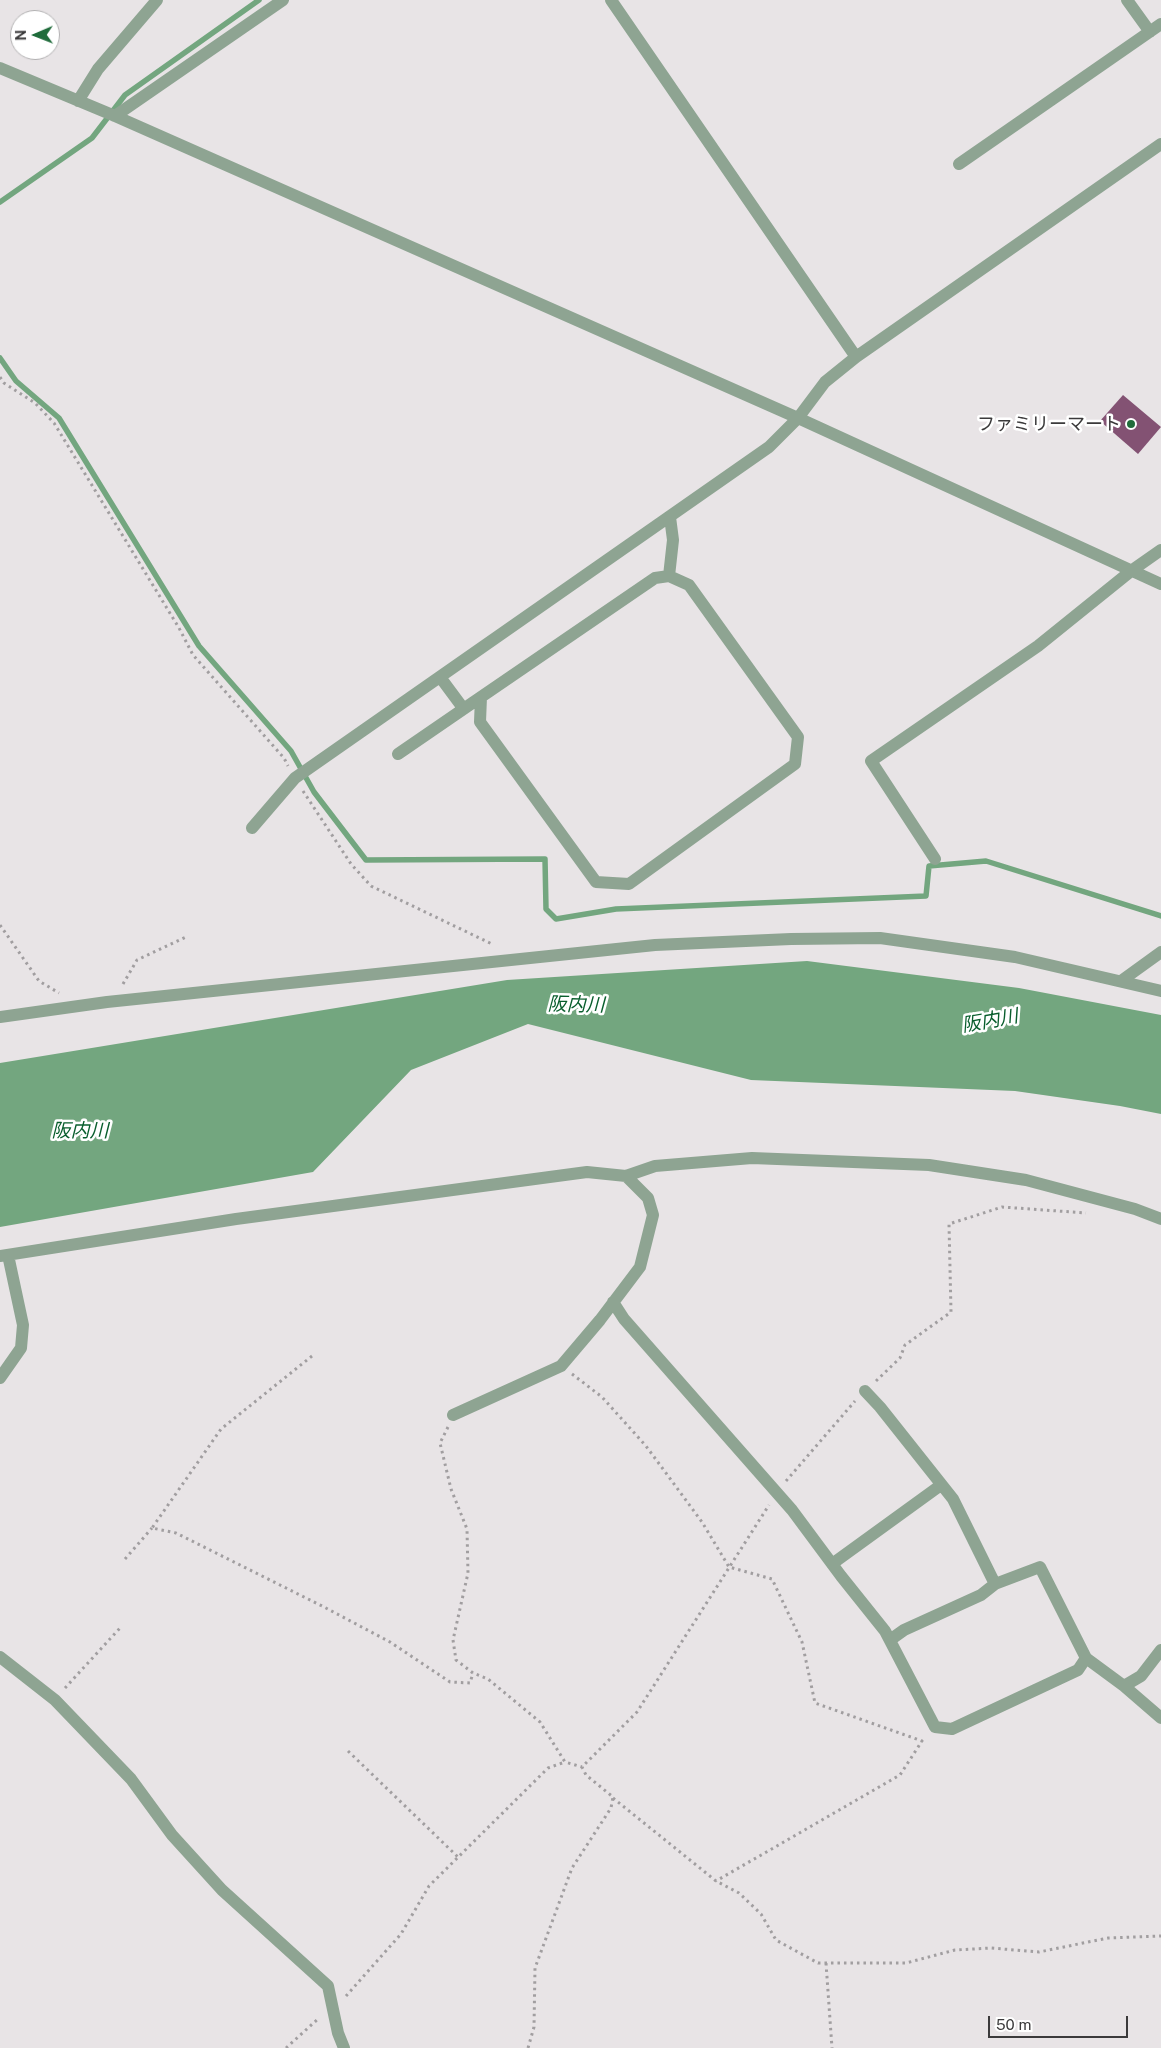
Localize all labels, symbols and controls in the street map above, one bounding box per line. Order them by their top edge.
north arrow [10,10,60,60]
text: N [13,30,29,41]
place label: ファミリーマート [977,413,1121,435]
marker: ファミリーマート [1125,418,1137,430]
water label: 阪内川 [547,993,605,1017]
water label: 阪内川 [960,1005,1020,1037]
water label: 阪内川 [52,1120,108,1142]
scale bar [991,2006,1131,2038]
text: 50 m [996,2016,1031,2033]

